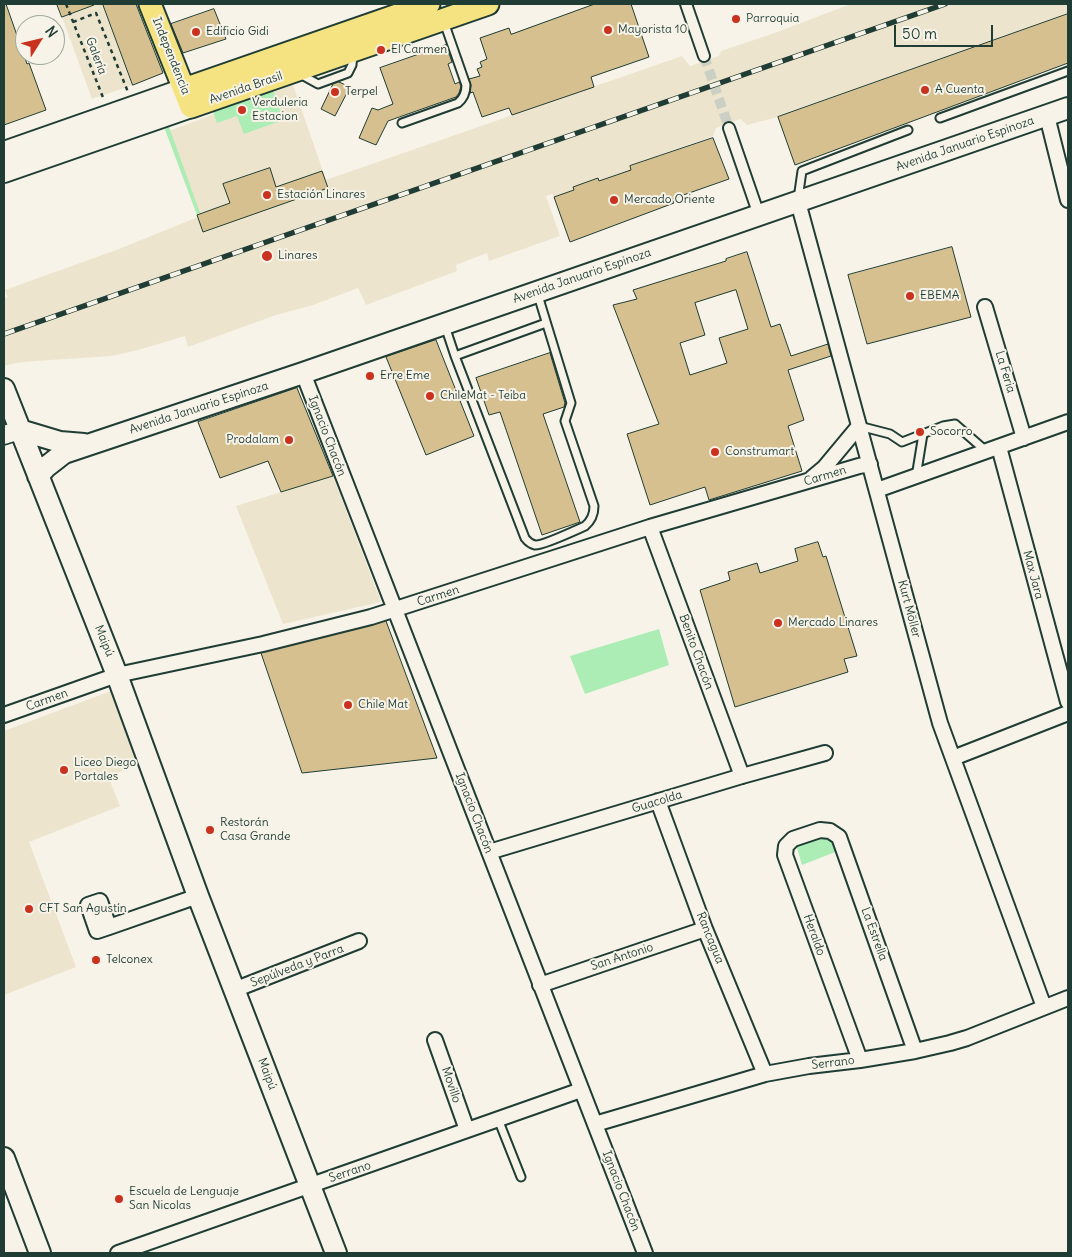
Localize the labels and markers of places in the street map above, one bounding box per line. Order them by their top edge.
place label: Parroquia [746,12,799,26]
marker: Parroquia [730,13,742,25]
place label: Mayorista 10 [618,23,687,37]
marker: Mayorista 10 [602,24,614,36]
place label: Edificio Gidi [206,25,269,39]
marker: Edificio Gidi [190,26,202,38]
place label: El Carmen [391,43,447,57]
marker: El Carmen [375,44,387,56]
place label: A Cuenta [935,83,984,97]
marker: A Cuenta [919,84,931,96]
place label: Terpel [345,85,378,99]
marker: Terpel [329,86,341,98]
place label: Verduleria Estacion [252,96,308,124]
marker: Verduleria Estacion [236,104,248,116]
place label: Estación Linares [277,188,365,202]
marker: Estación Linares [261,189,273,201]
place label: Mercado Oriente [624,193,715,207]
marker: Mercado Oriente [608,194,620,206]
marker: Linares [260,249,274,263]
place label: Linares [278,249,317,263]
place label: EBEMA [920,289,959,303]
marker: EBEMA [904,290,916,302]
place label: Erre Eme [380,369,430,383]
marker: Erre Eme [364,370,376,382]
place label: ChileMat - Teiba [440,389,526,403]
marker: ChileMat - Teiba [424,390,436,402]
place label: Socorro [930,425,973,439]
marker: Socorro [914,426,926,438]
place label: Prodalam [226,433,279,447]
marker: Prodalam [283,434,295,446]
place label: Construmart [725,445,794,459]
marker: Construmart [709,446,721,458]
place label: Mercado Linares [788,616,878,630]
marker: Mercado Linares [772,617,784,629]
place label: Chile Mat [358,698,408,712]
marker: Chile Mat [342,699,354,711]
place label: Liceo Diego Portales [74,756,136,784]
marker: Liceo Diego Portales [58,764,70,776]
place label: Restorán Casa Grande [220,816,291,844]
marker: Restorán Casa Grande [204,824,216,836]
place label: CFT San Agustín [39,902,127,916]
marker: CFT San Agustín [23,903,35,915]
place label: Telconex [106,953,153,967]
marker: Telconex [90,954,102,966]
place label: Escuela de Lenguaje San Nicolas [129,1185,239,1213]
marker: Escuela de Lenguaje San Nicolas [113,1193,125,1205]

